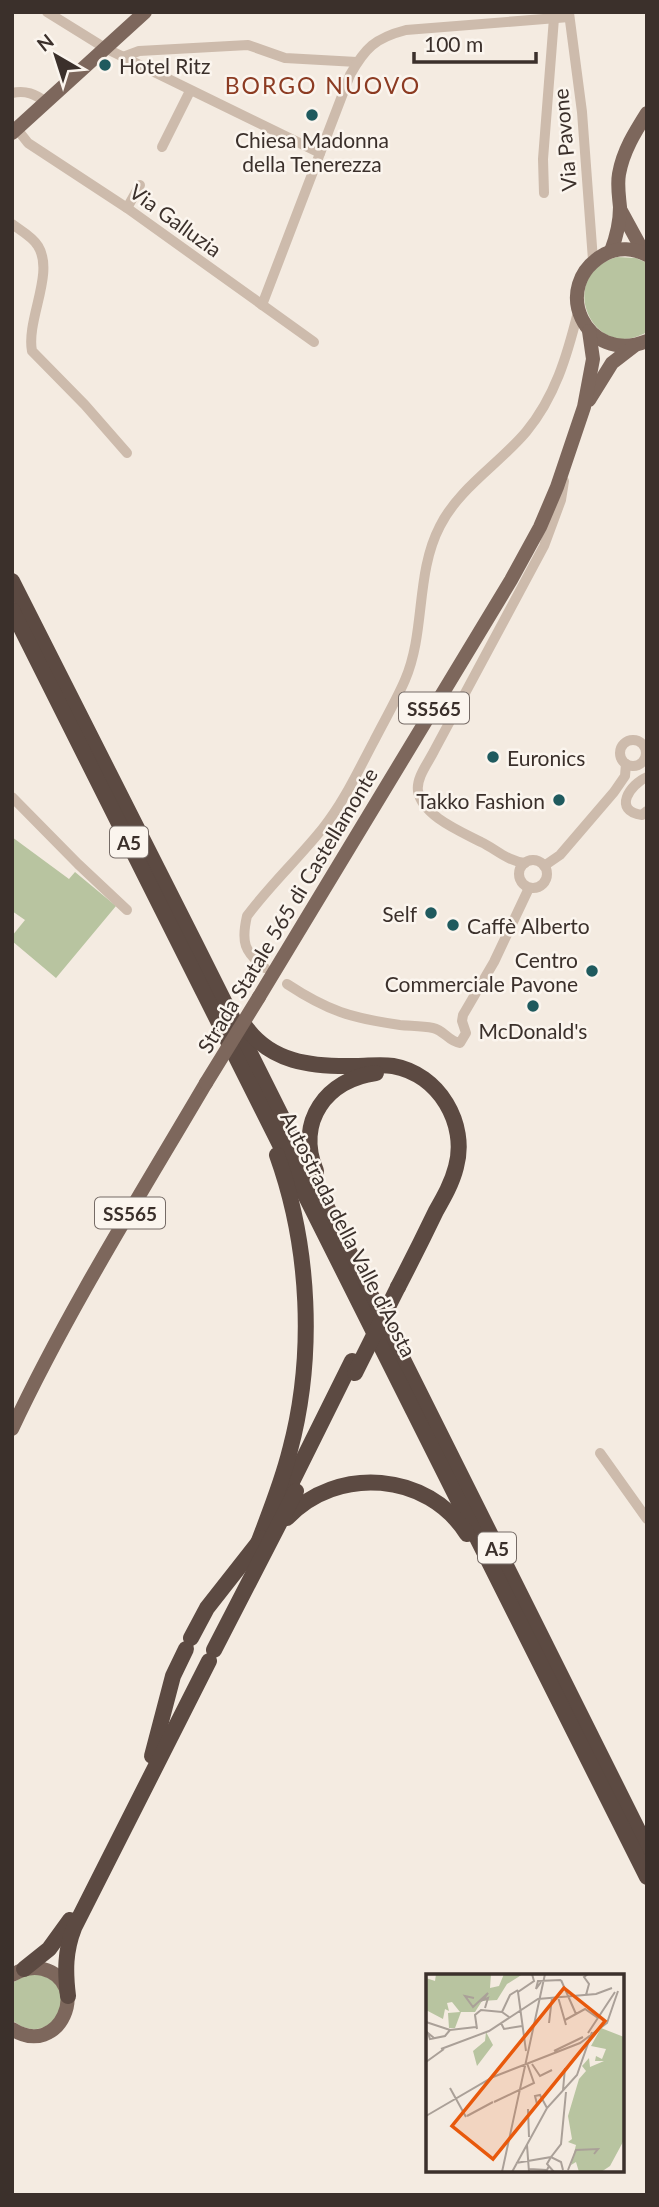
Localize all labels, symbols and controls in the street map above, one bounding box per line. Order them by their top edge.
north arrow [21,21,91,91]
scale bar [414,21,536,65]
text: N [32,29,58,56]
text: 100 m [424,31,483,56]
place label: Hotel Ritz [119,53,210,78]
marker: Hotel Ritz [97,57,113,73]
district label: BORGO NUOVO [225,71,421,99]
street label: Via Pavone [547,88,581,192]
marker: Chiesa Madonna della Tenerezza [304,107,320,123]
place label: Chiesa Madonna della Tenerezza [235,127,389,176]
street label: Via Galluzia [125,178,227,262]
road number: SS565 [399,692,469,723]
place label: Euronics [507,745,585,770]
marker: Euronics [485,749,501,765]
street label: Strada Statale 565 di Castellamonte [192,763,382,1057]
place label: Takko Fashion [416,788,545,813]
marker: Takko Fashion [551,792,567,808]
road number: A5 [110,827,148,858]
place label: Self [382,901,418,926]
marker: Self [423,905,439,921]
place label: Caffè Alberto [467,913,590,938]
marker: Caffè Alberto [445,917,461,933]
place label: Centro Commerciale Pavone [385,947,578,996]
marker: Centro Commerciale Pavone [584,963,600,979]
marker: McDonald's [525,998,541,1014]
place label: McDonald's [479,1018,587,1043]
street label: Autostrada della Valle d'Aosta [276,1107,422,1361]
road number: SS565 [95,1198,165,1228]
road number: A5 [478,1532,516,1564]
inset map [426,1974,624,2172]

